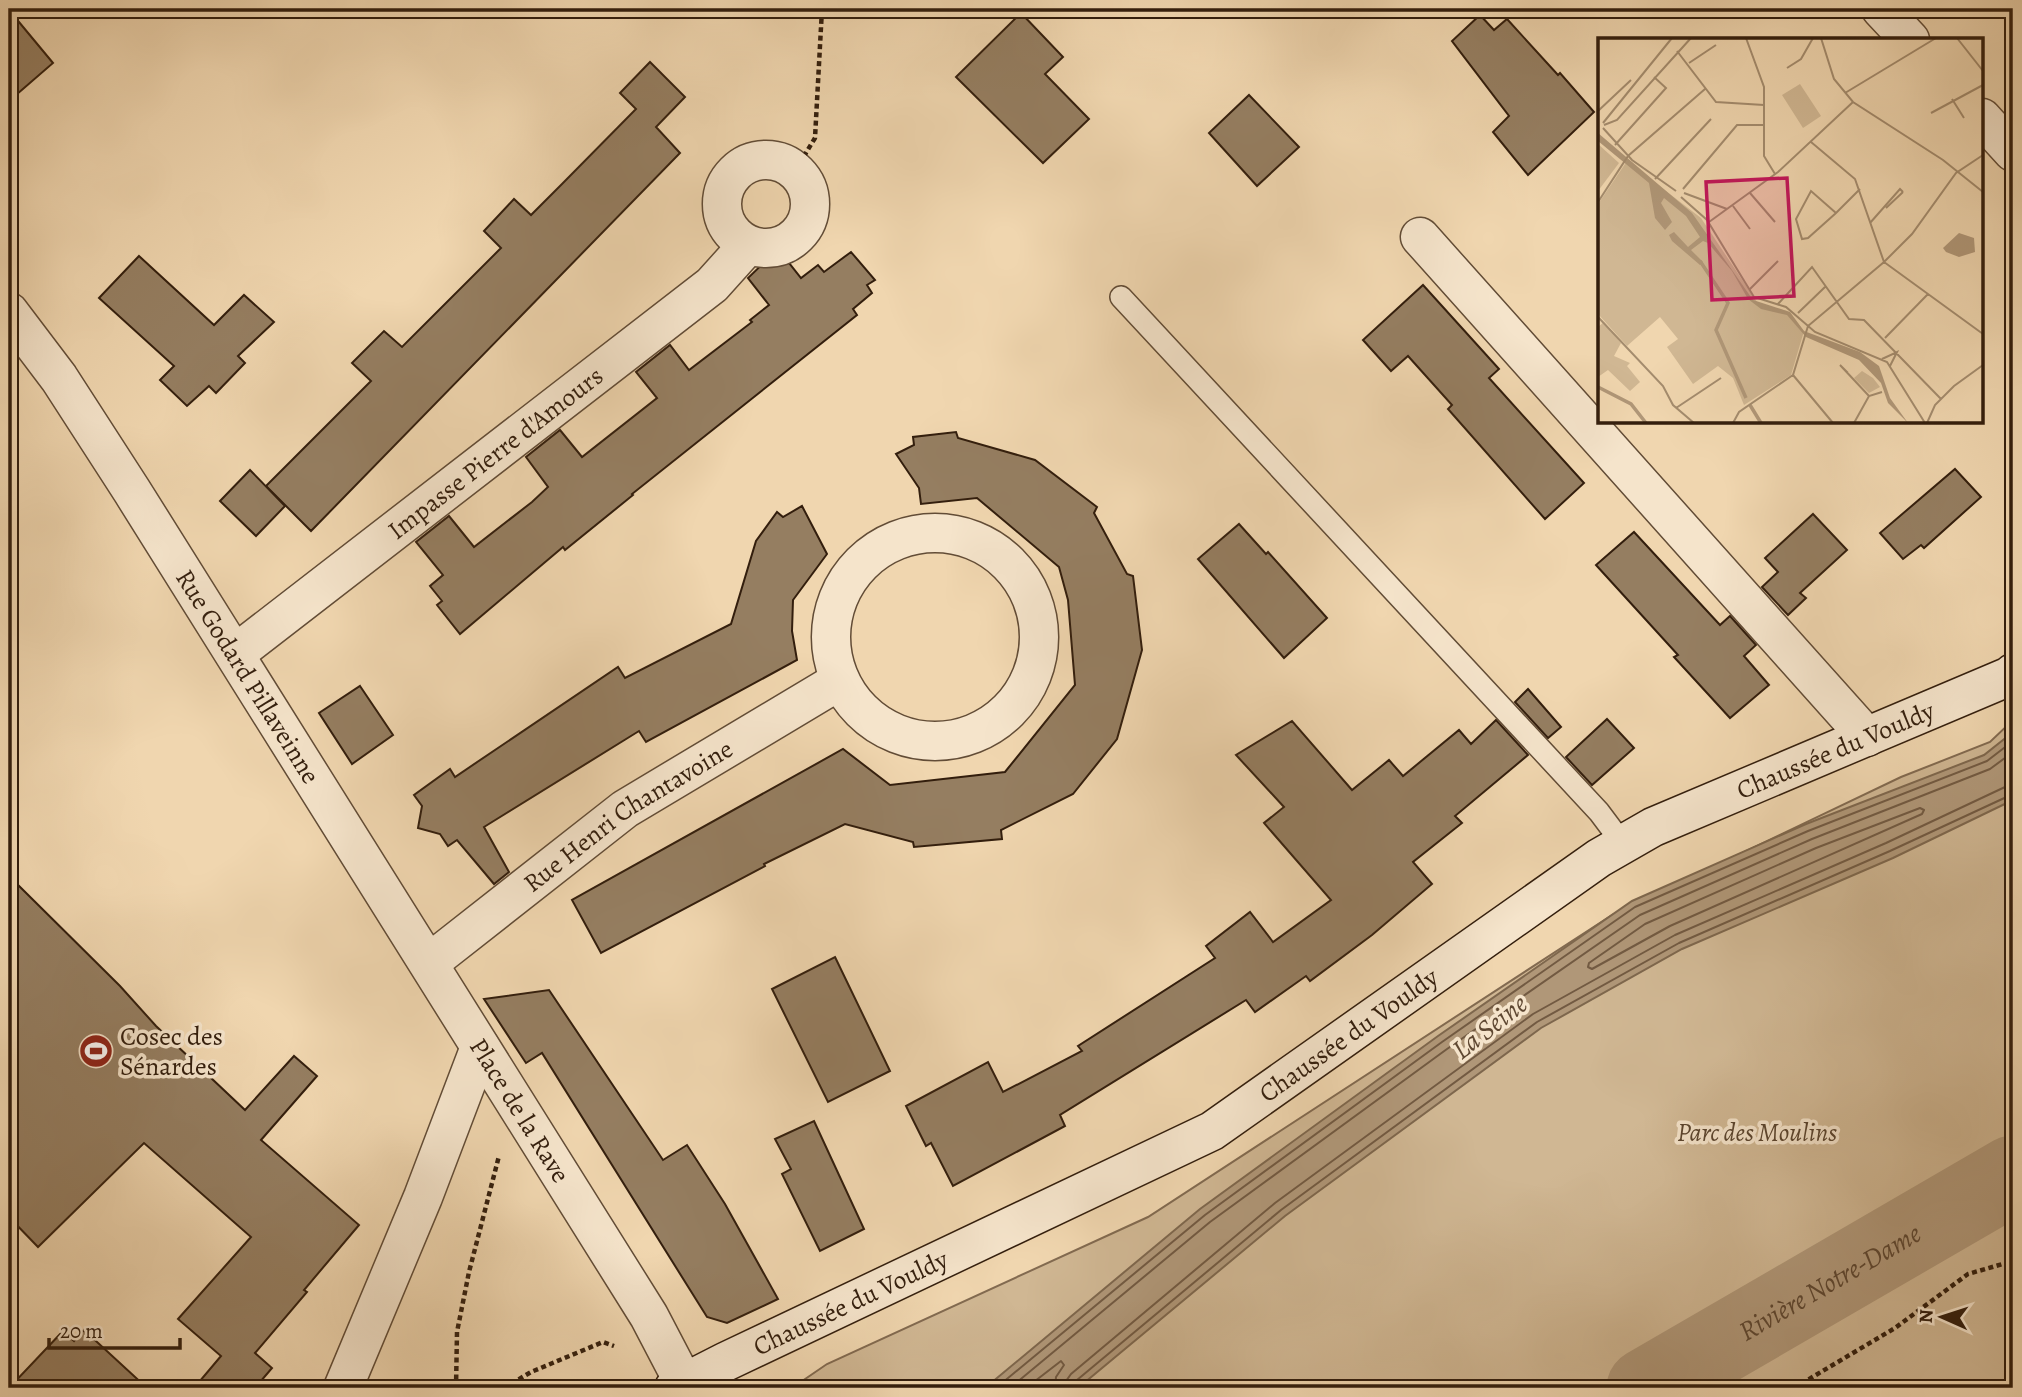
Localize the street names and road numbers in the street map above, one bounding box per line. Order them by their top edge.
street label: Impasse Pierre d'Amours [381,359,611,548]
street label: Rue Godard Pillaveinne [167,563,328,790]
street label: Chaussée du Vouldy [1731,693,1940,808]
street label: Rue Henri Chantavoine [516,732,739,900]
street label: Chaussée du Vouldy [1252,960,1446,1111]
street label: Place de la Rave [461,1031,578,1189]
street label: Chaussée du Vouldy [747,1242,954,1364]

